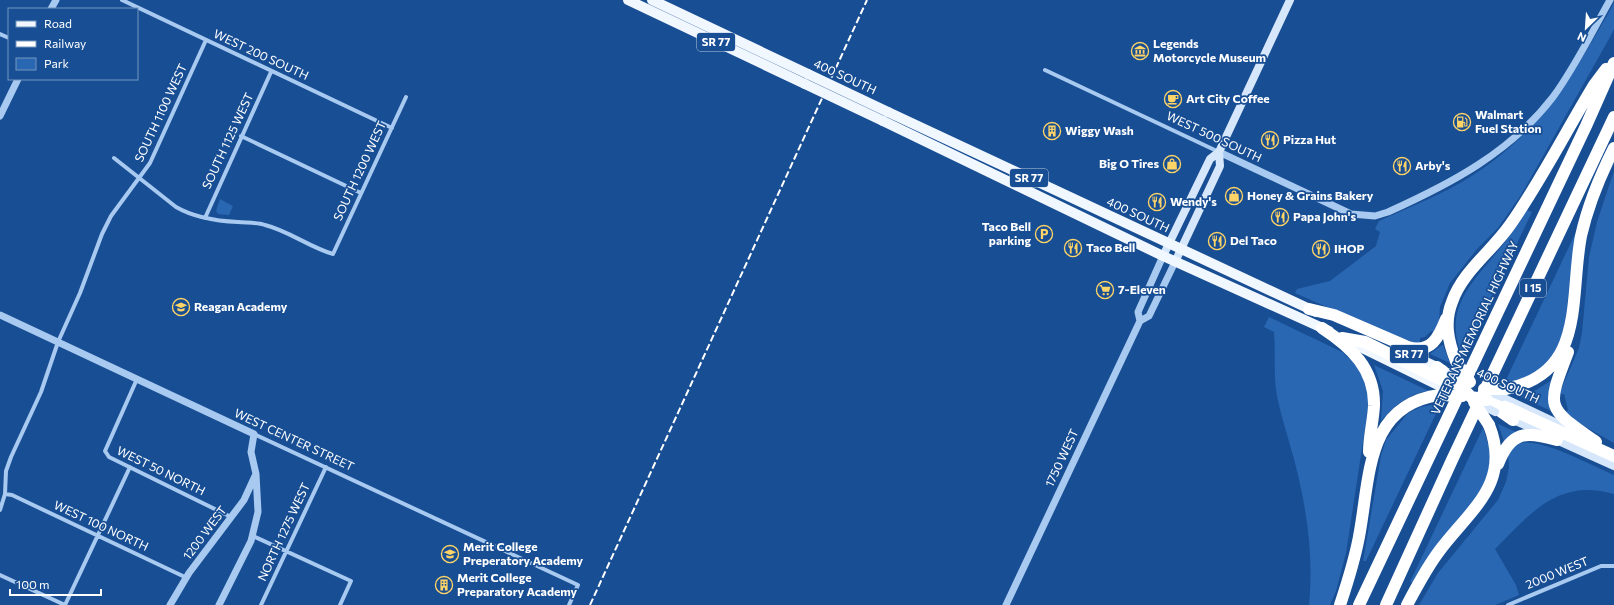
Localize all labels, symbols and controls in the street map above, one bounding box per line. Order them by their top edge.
legend [8,8,138,80]
north arrow [1566,8,1606,48]
text: Road [44,16,72,30]
street label: WEST 200 SOUTH [212,26,311,82]
text: N [1575,30,1588,45]
road number: SR 77 [697,33,735,51]
text: Railway [44,36,86,50]
place label: Legends Motorcycle Museum [1153,36,1266,64]
museum icon: Legends Motorcycle Museum [1130,41,1150,61]
street label: 400 SOUTH [812,55,879,97]
text: Park [44,56,70,70]
street label: SOUTH 1100 WEST [131,61,189,164]
cafe icon: Art City Coffee [1163,89,1183,109]
street label: SOUTH 1125 WEST [199,90,256,191]
place label: Art City Coffee [1186,91,1270,105]
place label: Walmart Fuel Station [1475,107,1542,135]
street label: WEST 500 SOUTH [1165,108,1264,164]
fuel station icon: Walmart Fuel Station [1452,112,1472,132]
street label: SOUTH 1200 WEST [330,118,388,223]
building icon: Wiggy Wash [1042,121,1062,141]
place label: Wiggy Wash [1065,123,1134,137]
restaurant icon: Pizza Hut [1260,130,1280,150]
place label: Pizza Hut [1283,132,1336,146]
shop icon: Big O Tires [1162,154,1182,174]
place label: Big O Tires [1099,156,1159,170]
restaurant icon: Arby's [1392,156,1412,176]
place label: Arby's [1415,158,1451,172]
road number: SR 77 [1010,169,1048,187]
shop icon: Honey & Grains Bakery [1224,186,1244,206]
place label: Honey & Grains Bakery [1247,188,1374,202]
restaurant icon: Wendy's [1147,192,1167,212]
street label: 400 SOUTH [1105,193,1172,235]
place label: Wendy's [1170,194,1217,208]
restaurant icon: Papa John's [1270,207,1290,227]
place label: Papa John's [1293,209,1356,224]
place label: Taco Bell parking [982,219,1031,247]
parking icon: Taco Bell parking [1034,224,1054,244]
restaurant icon: Del Taco [1207,231,1227,251]
place label: Del Taco [1230,233,1277,247]
restaurant icon: Taco Bell [1063,238,1083,258]
street label: VETERANS MEMORIAL HIGHWAY [1428,238,1521,417]
restaurant icon: IHOP [1311,239,1331,259]
place label: Taco Bell [1086,240,1135,254]
place label: IHOP [1334,241,1365,255]
road number: I 15 [1520,279,1546,297]
supermarket icon: 7-Eleven [1095,280,1115,300]
place label: 7-Eleven [1118,282,1166,296]
school or university icon: Reagan Academy [171,297,191,317]
place label: Reagan Academy [194,299,288,313]
road number: SR 77 [1390,345,1428,363]
street label: 400 SOUTH [1475,364,1542,406]
street label: WEST CENTER STREET [232,405,357,473]
street label: 1750 WEST [1042,426,1081,489]
street label: WEST 50 NORTH [115,443,208,498]
street label: NORTH 1275 WEST [254,480,312,583]
street label: WEST 100 NORTH [52,497,151,553]
street label: 1200 WEST [179,503,229,562]
place label: Merit College Preperatory Academy [463,539,584,567]
school or university icon: Merit College Preperatory Academy [440,544,460,564]
street label: 2000 WEST [1523,553,1590,591]
place label: Merit College Preparatory Academy [457,570,578,598]
scale bar [10,571,101,597]
building icon: Merit College Preparatory Academy [434,575,454,595]
text: 100 m [16,577,50,591]

